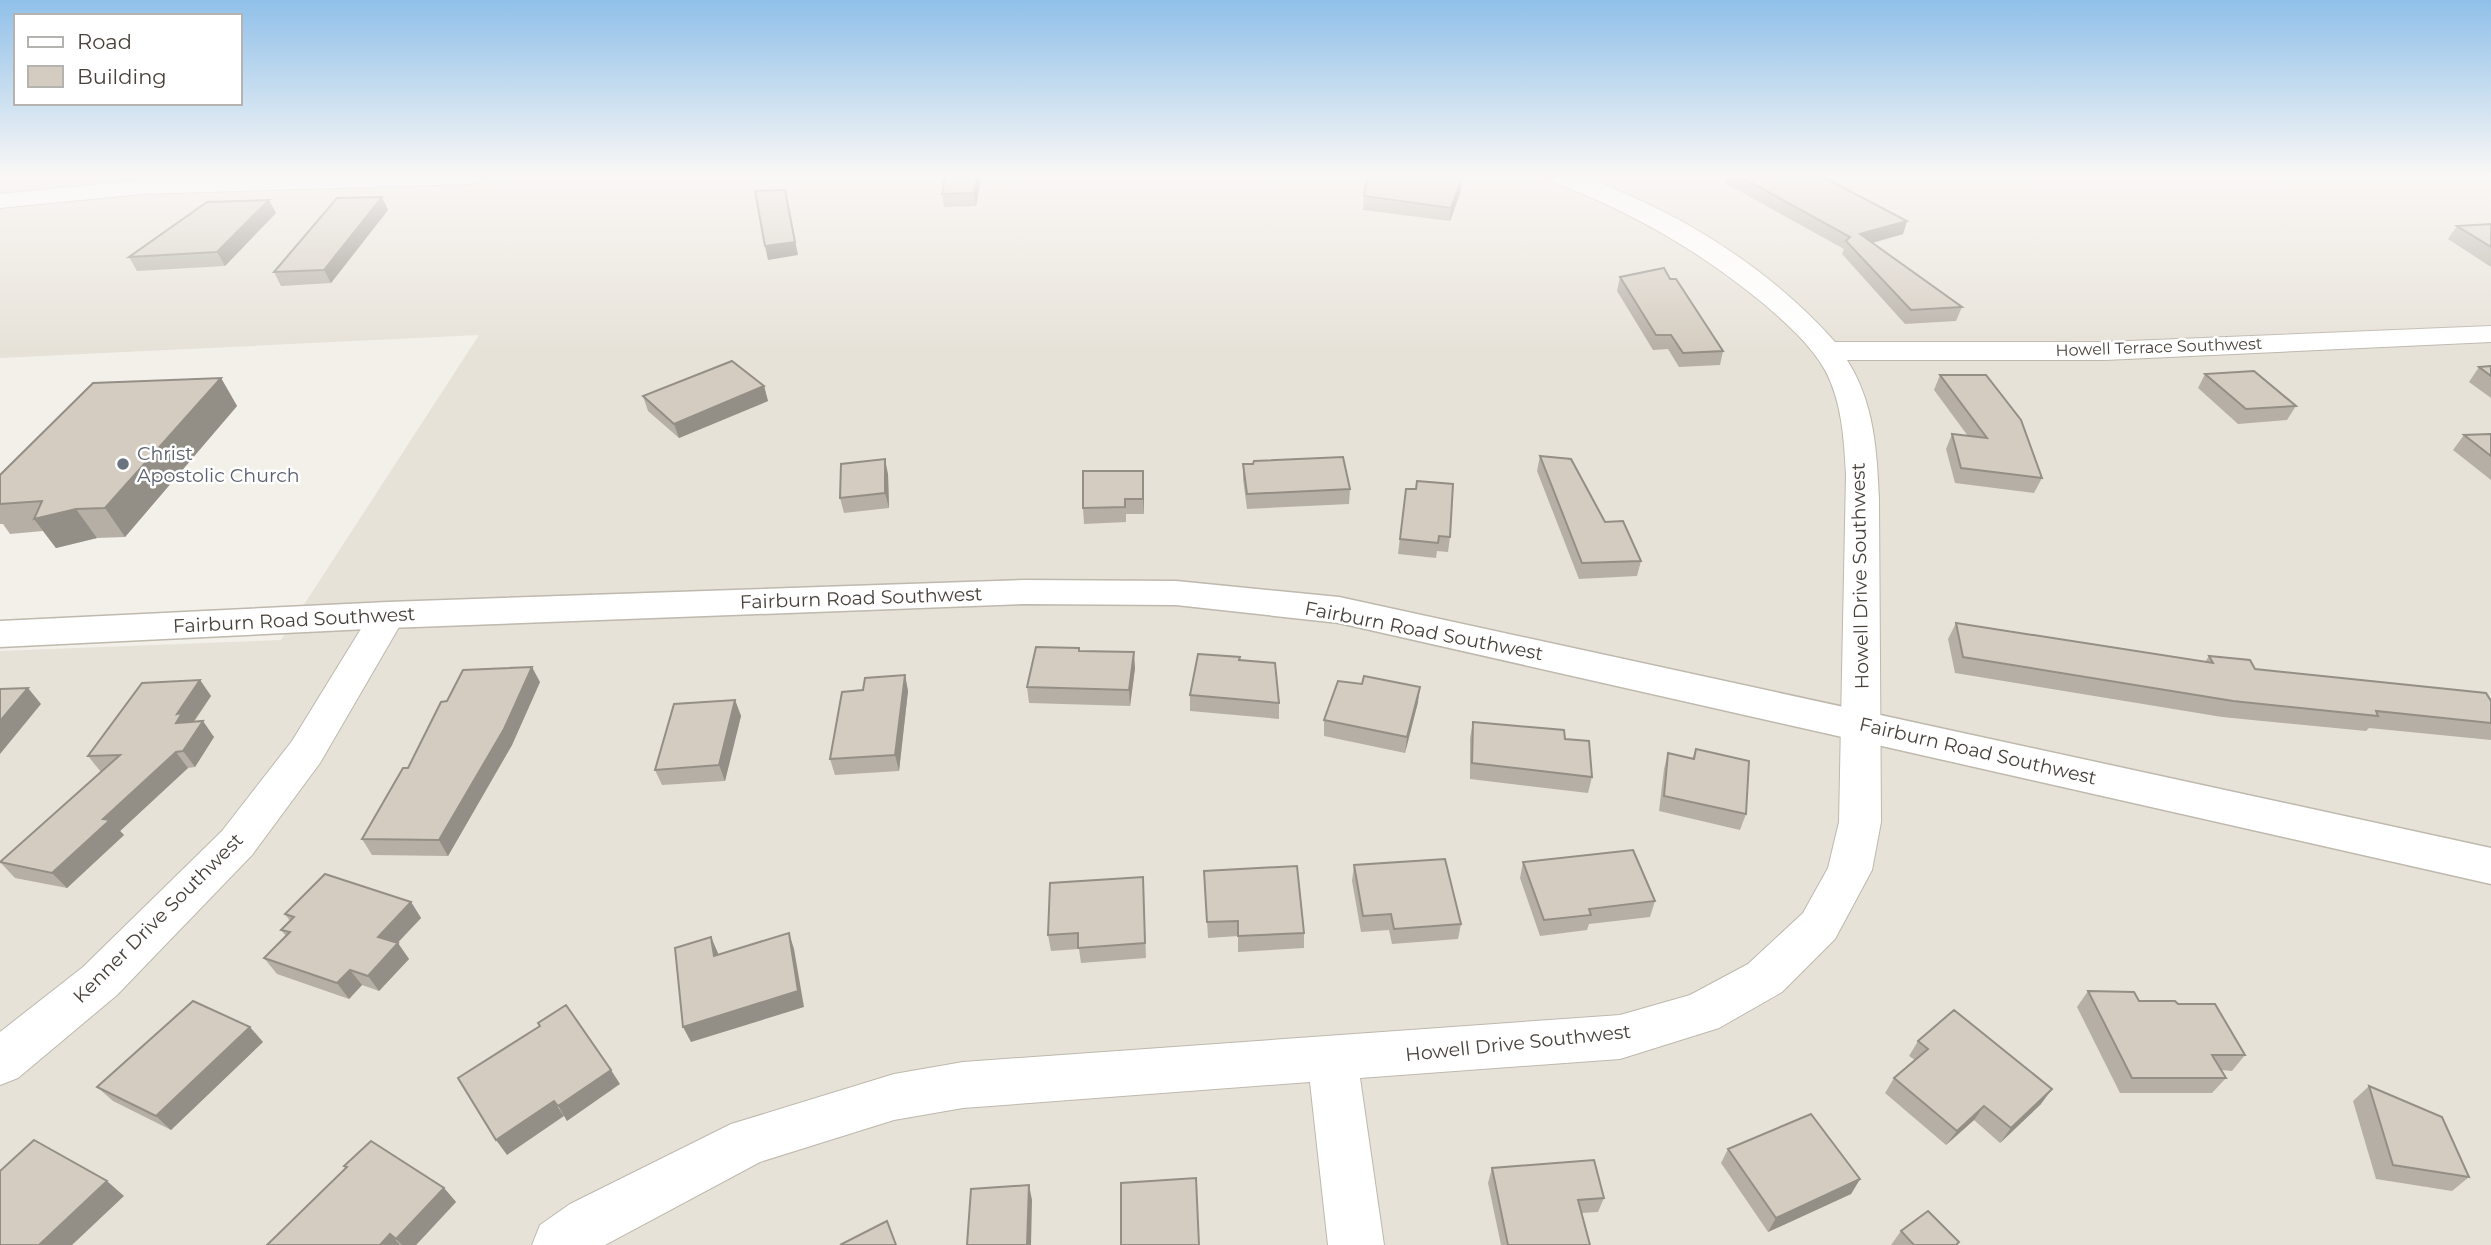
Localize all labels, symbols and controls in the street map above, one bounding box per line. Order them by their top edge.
legend [14,14,242,105]
text: Road [77,29,132,54]
text: Building [77,64,167,89]
street label: Howell Terrace Southwest [2055,334,2263,360]
place label: Christ Apostolic Church [137,442,300,487]
marker: Christ Apostolic Church [115,456,131,472]
street label: Howell Drive Southwest [1847,462,1873,689]
street label: Fairburn Road Southwest [739,582,983,614]
street label: Fairburn Road Southwest [1303,597,1546,665]
street label: Fairburn Road Southwest [172,602,416,638]
street label: Fairburn Road Southwest [1857,713,2099,790]
street label: Kenner Drive Southwest [68,828,248,1008]
street label: Howell Drive Southwest [1404,1020,1632,1066]

